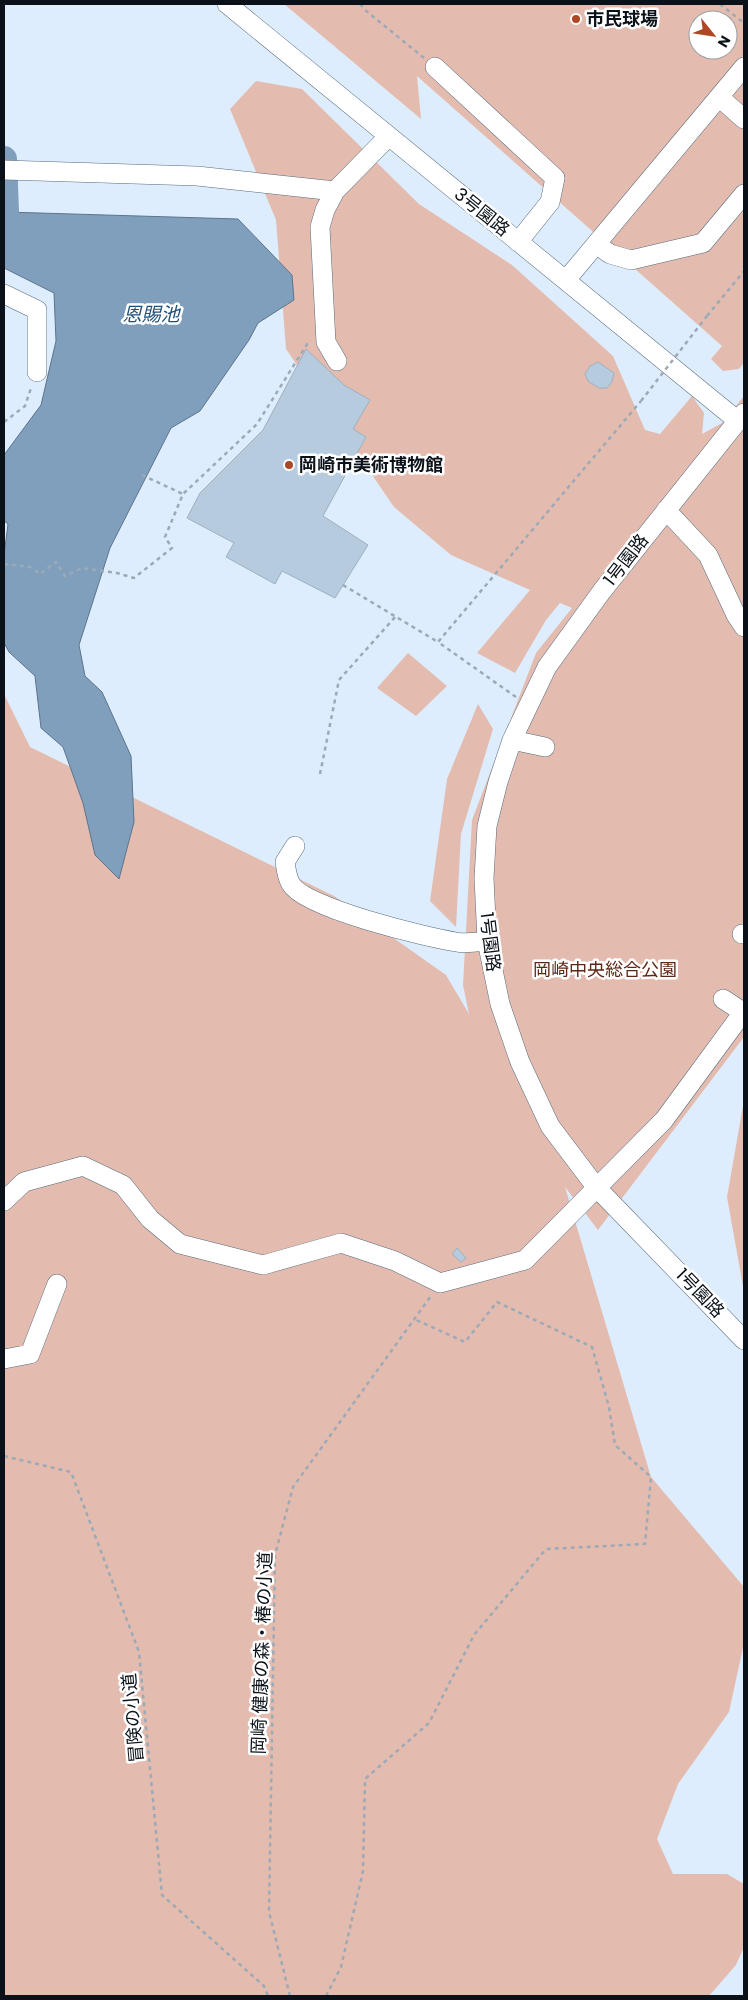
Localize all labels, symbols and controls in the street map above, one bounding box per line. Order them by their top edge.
place label: 市民球場 [586,6,658,31]
north arrow [688,10,738,60]
marker: 市民球場 [570,13,582,25]
text: N [713,32,736,51]
street label: 3号園路 [449,182,515,242]
water label: 恩賜池 [122,301,181,328]
place label: 岡崎市美術博物館 [299,452,443,477]
marker: 岡崎市美術博物館 [283,459,295,471]
street label: 1号園路 [597,528,654,591]
street label: 1号園路 [474,911,507,973]
park label: 岡崎中央総合公園 [533,957,677,982]
street label: 1号園路 [671,1262,730,1323]
street label: 岡崎 健康の森・椿の小道 [245,1551,278,1755]
street label: 冒険の小道 [116,1672,149,1764]

